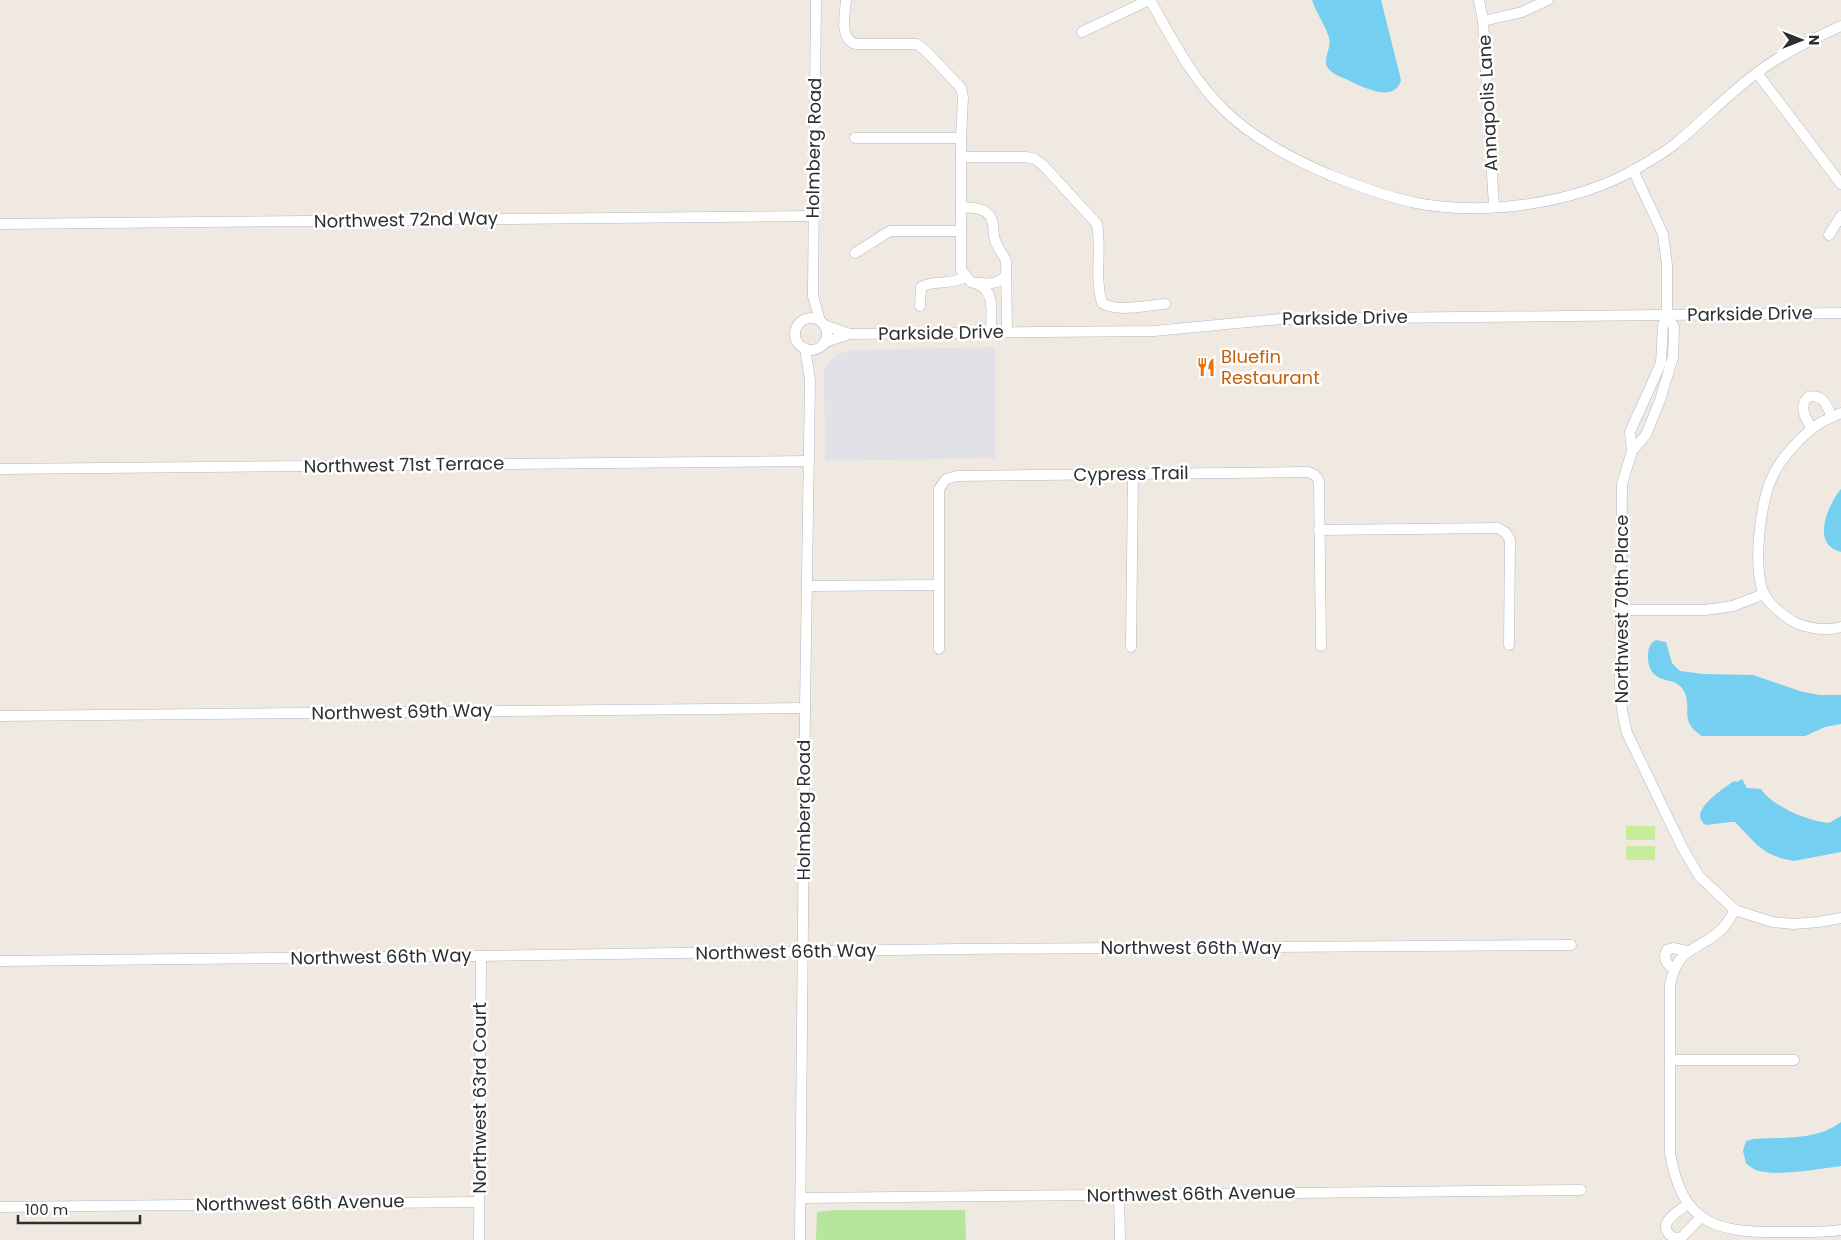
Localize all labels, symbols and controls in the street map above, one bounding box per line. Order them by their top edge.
north arrow [1776,15,1826,65]
street label: Annapolis Lane [1471,34,1504,172]
text: N [1804,35,1824,45]
street label: Holmberg Road [800,77,827,219]
street label: Northwest 72nd Way [314,205,498,234]
street label: Parkside Drive [1687,300,1813,327]
street label: Parkside Drive [1282,304,1408,331]
street label: Parkside Drive [878,319,1004,346]
place label: Bluefin Restaurant [1221,344,1320,390]
restaurant icon: Bluefin Restaurant [1195,356,1217,378]
street label: Northwest 71st Terrace [304,450,504,479]
street label: Cypress Trail [1073,460,1189,487]
street label: Northwest 70th Place [1609,515,1634,703]
street label: Northwest 69th Way [311,697,493,726]
street label: Holmberg Road [791,740,816,880]
street label: Northwest 66th Way [1100,935,1282,960]
street label: Northwest 66th Way [695,937,877,966]
street label: Northwest 66th Way [290,942,472,971]
street label: Northwest 63rd Court [467,1002,492,1194]
street label: Northwest 66th Avenue [1086,1179,1296,1208]
street label: Northwest 66th Avenue [195,1188,405,1217]
scale bar [18,1192,140,1224]
text: 100 m [25,1199,68,1220]

